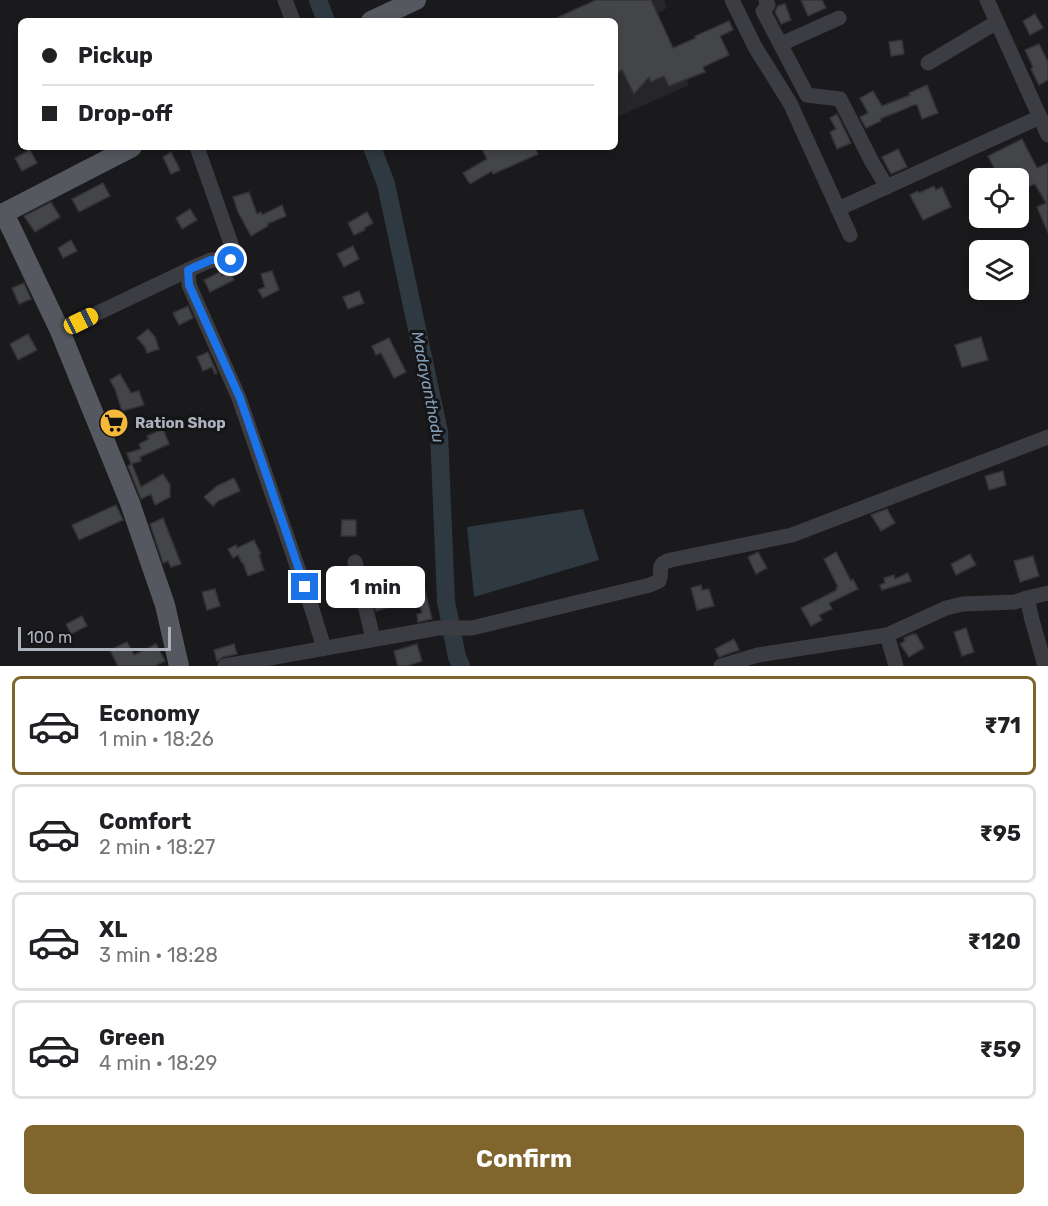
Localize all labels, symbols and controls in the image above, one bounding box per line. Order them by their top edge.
text: Pickup [78,42,153,69]
text: Drop-off [78,100,173,127]
map controls [969,168,1029,300]
button: locate [969,168,1029,228]
button: layers [969,240,1029,300]
route start [217,246,244,273]
car [61,305,101,337]
water label: Madayanthodu [408,330,448,445]
supermarket icon: Ration Shop [98,407,130,439]
place label: Ration Shop [135,414,226,432]
callout: 1 min [326,566,425,608]
route end [291,573,318,600]
text: 1 min [350,575,401,599]
scale bar [18,624,171,652]
text: 100 m [27,628,72,647]
icon: car [27,699,81,753]
text: Economy [99,700,200,727]
text: ₹71 [984,712,1021,739]
text: 1 min · 18:26 [99,727,214,751]
icon: car [27,807,81,861]
text: Comfort [99,808,191,835]
text: ₹95 [979,820,1021,847]
text: 2 min · 18:27 [99,835,215,859]
icon: car [27,915,81,969]
text: XL [99,916,127,943]
text: ₹120 [968,928,1021,955]
text: 3 min · 18:28 [99,943,218,967]
icon: car [27,1023,81,1077]
text: Green [99,1024,165,1051]
text: ₹59 [979,1036,1021,1063]
text: 4 min · 18:29 [99,1051,217,1075]
button: Confirm [24,1125,1024,1194]

